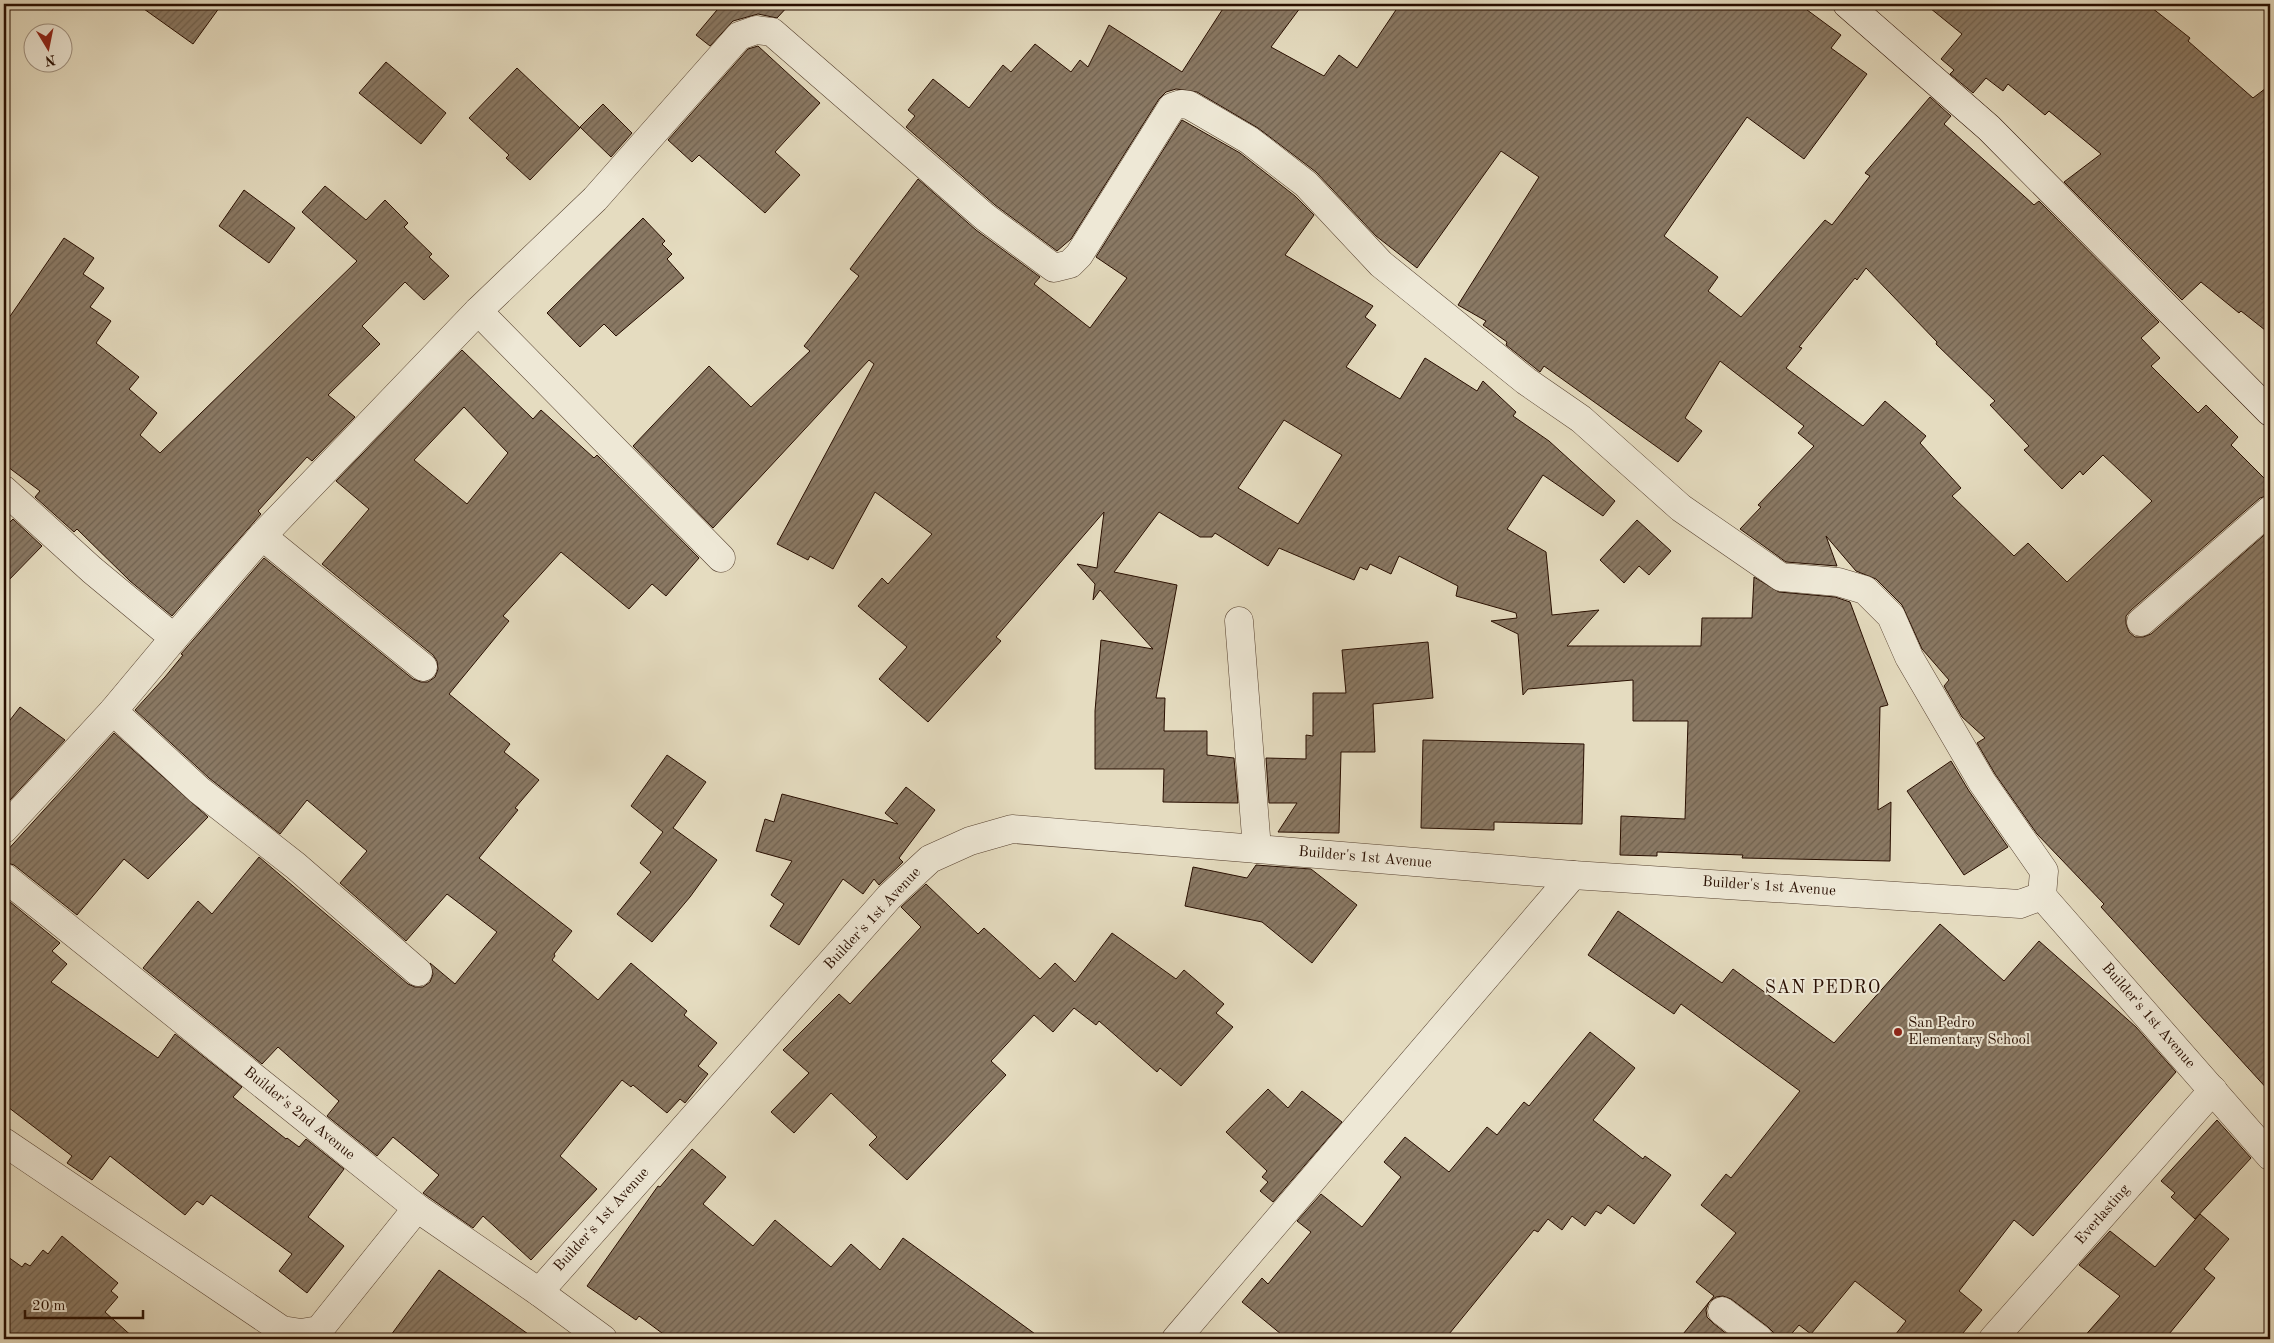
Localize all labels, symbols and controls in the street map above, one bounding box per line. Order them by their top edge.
north arrow [22,22,72,72]
text: N [43,52,57,68]
street label: Builder's 1st Avenue [1298,845,1432,871]
street label: Builder's 1st Avenue [822,865,924,973]
street label: Builder's 1st Avenue [1702,875,1836,899]
street label: Builder's 1st Avenue [2098,961,2198,1072]
district label: SAN PEDRO [1765,979,1881,997]
place label: San Pedro Elementary School [1908,1016,2030,1048]
marker: San Pedro Elementary School [1892,1026,1904,1038]
street label: Builder's 2nd Avenue [241,1065,357,1163]
street label: Builder's 1st Avenue [552,1165,652,1275]
street label: Everlasting [2073,1182,2133,1248]
scale bar [25,1288,142,1320]
text: 20 m [32,1299,66,1314]

